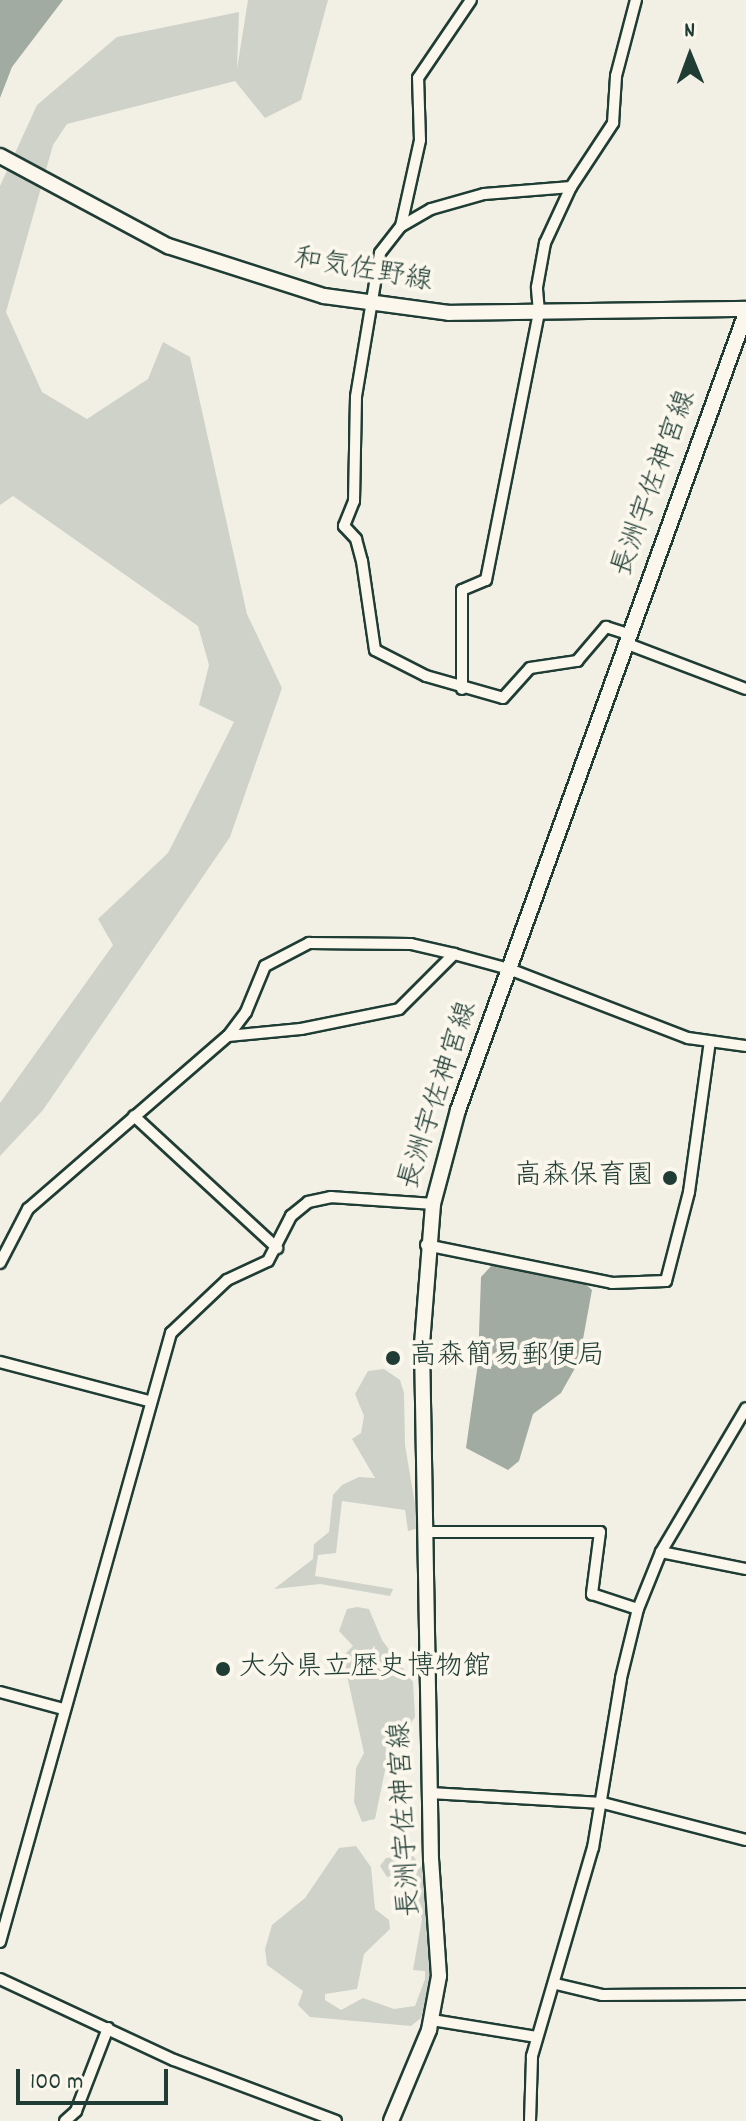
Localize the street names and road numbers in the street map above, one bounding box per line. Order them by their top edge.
street label: 和気佐野線 [291,243,435,301]
street label: 長洲宇佐神宮線 [607,386,705,582]
street label: 長洲宇佐神宮線 [394,998,486,1194]
street label: 長洲宇佐神宮線 [385,1720,429,1918]

